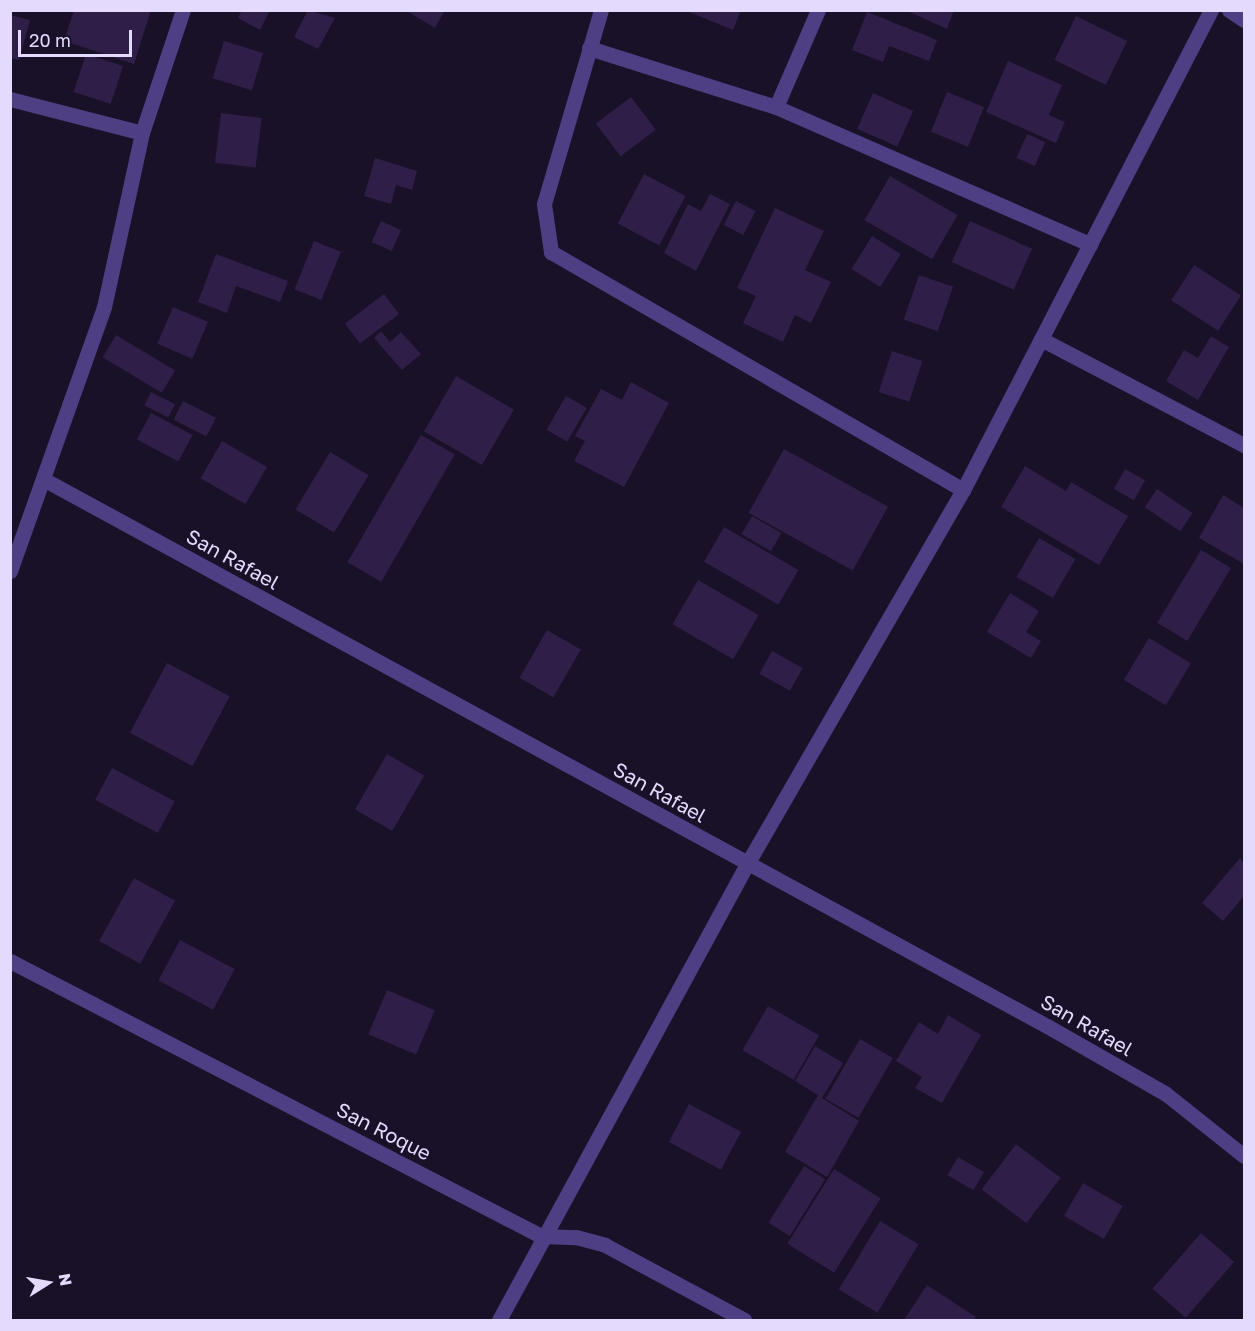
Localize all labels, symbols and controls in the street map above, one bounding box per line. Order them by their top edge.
scale bar [21,18,135,56]
text: 20 m [29,29,71,51]
street label: San Rafael [182,524,284,594]
street label: San Rafael [609,757,711,827]
street label: San Rafael [1037,989,1137,1061]
street label: San Roque [333,1097,435,1165]
north arrow [18,1253,78,1313]
text: N [55,1272,77,1287]

